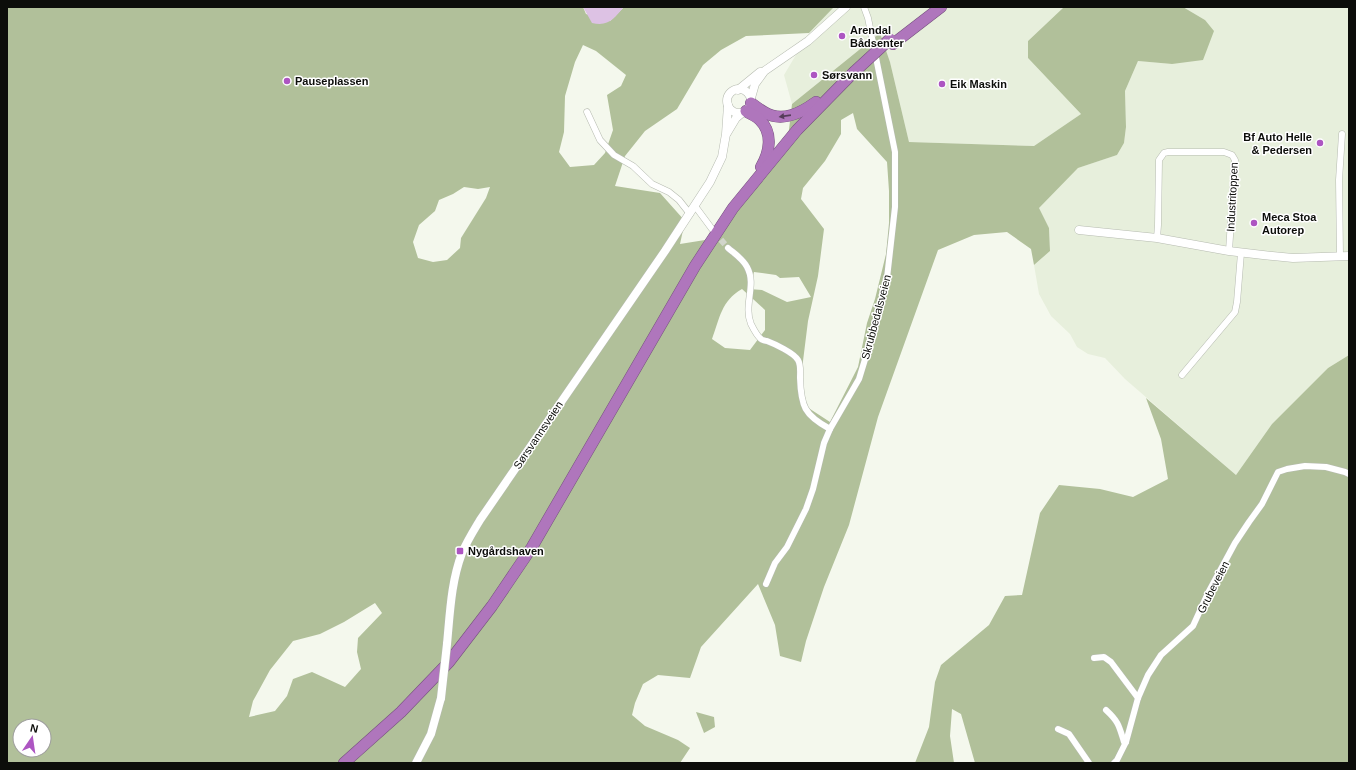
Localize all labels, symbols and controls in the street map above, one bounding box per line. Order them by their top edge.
place label: Arendal Bådsenter [850,24,905,49]
marker: Arendal Bådsenter [837,31,847,41]
place label: Sørsvann [822,69,872,81]
marker: Sørsvann [809,70,819,80]
place label: Pauseplassen [295,75,369,87]
marker: Pauseplassen [282,76,292,86]
place label: Eik Maskin [950,78,1007,90]
marker: Eik Maskin [937,79,947,89]
one-way arrow [779,113,792,119]
place label: Bf Auto Helle & Pedersen [1243,131,1312,156]
marker: Bf Auto Helle & Pedersen [1315,138,1325,148]
street label: Industritoppen [1224,162,1240,232]
place label: Meca Stoa Autorep [1262,211,1317,236]
marker: Meca Stoa Autorep [1249,218,1259,228]
street label: Skrubbedalsveien [859,273,893,361]
street label: Sørsvannsveien [511,399,565,471]
place label: Nygårdshaven [468,545,544,557]
marker: Nygårdshaven [455,546,465,556]
street label: Grubeveien [1195,559,1231,615]
north arrow [12,718,52,758]
text: N [29,722,40,735]

